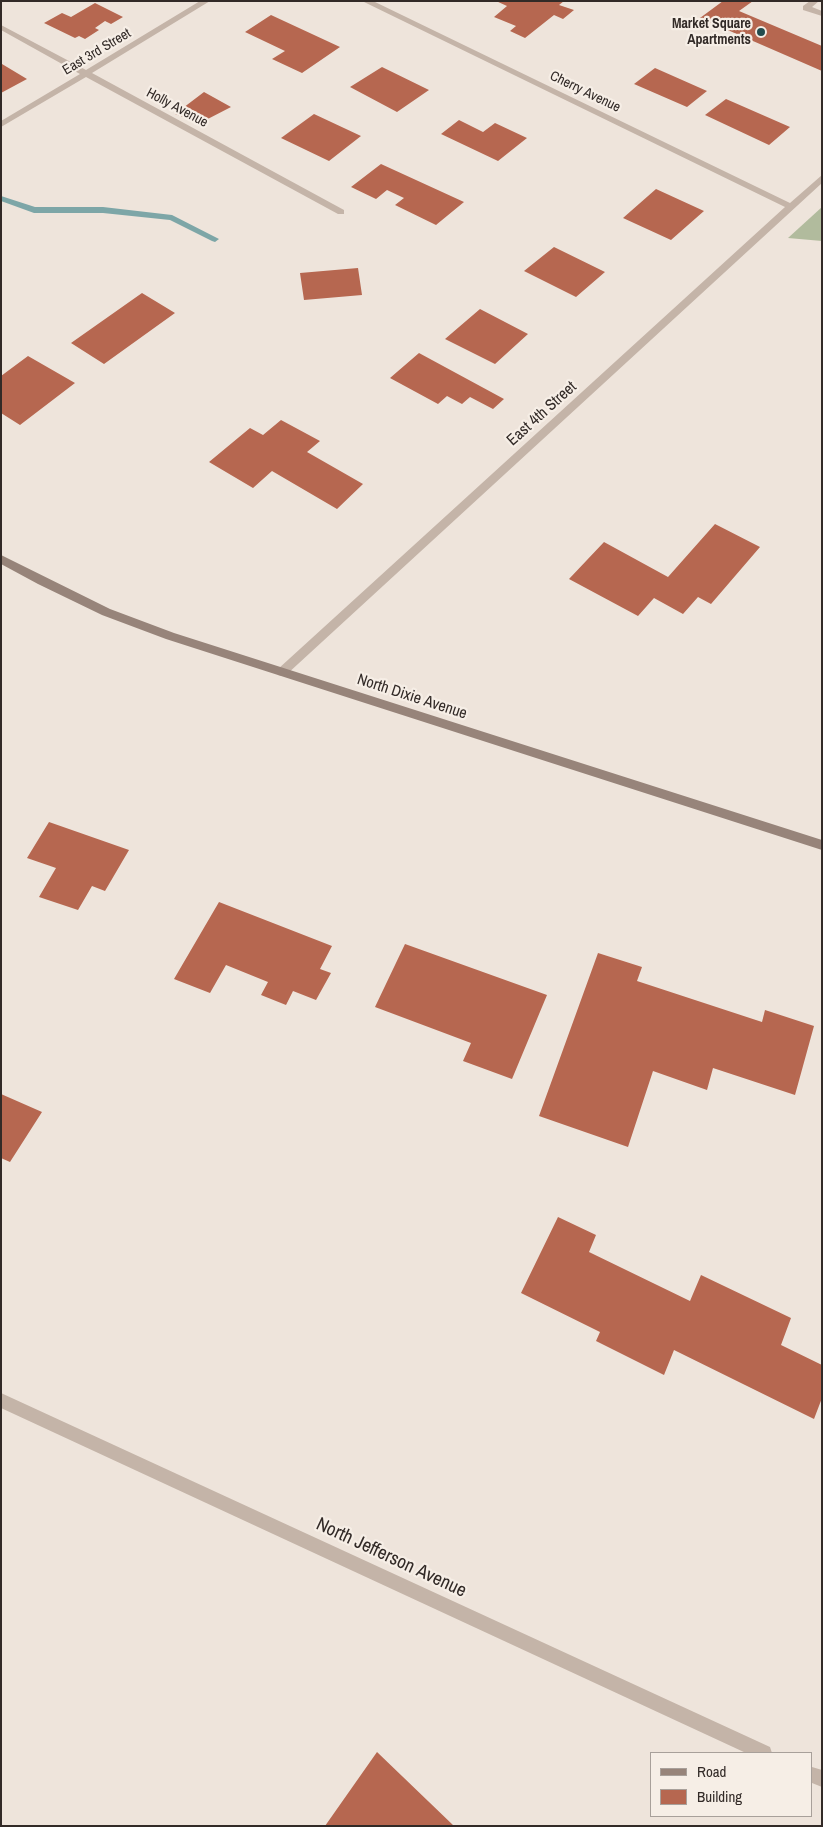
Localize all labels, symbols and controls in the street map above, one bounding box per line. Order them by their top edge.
place label: Market Square Apartments [672,16,751,48]
street label: East 3rd Street [60,25,134,79]
marker: Market Square Apartments [755,26,767,38]
street label: Cherry Avenue [547,68,623,116]
street label: Holly Avenue [143,85,211,131]
street label: East 4th Street [503,378,581,450]
street label: North Dixie Avenue [355,670,469,724]
street label: North Jefferson Avenue [312,1513,470,1603]
legend [650,1752,813,1817]
text: Road [697,1761,726,1782]
text: Building [697,1786,742,1807]

